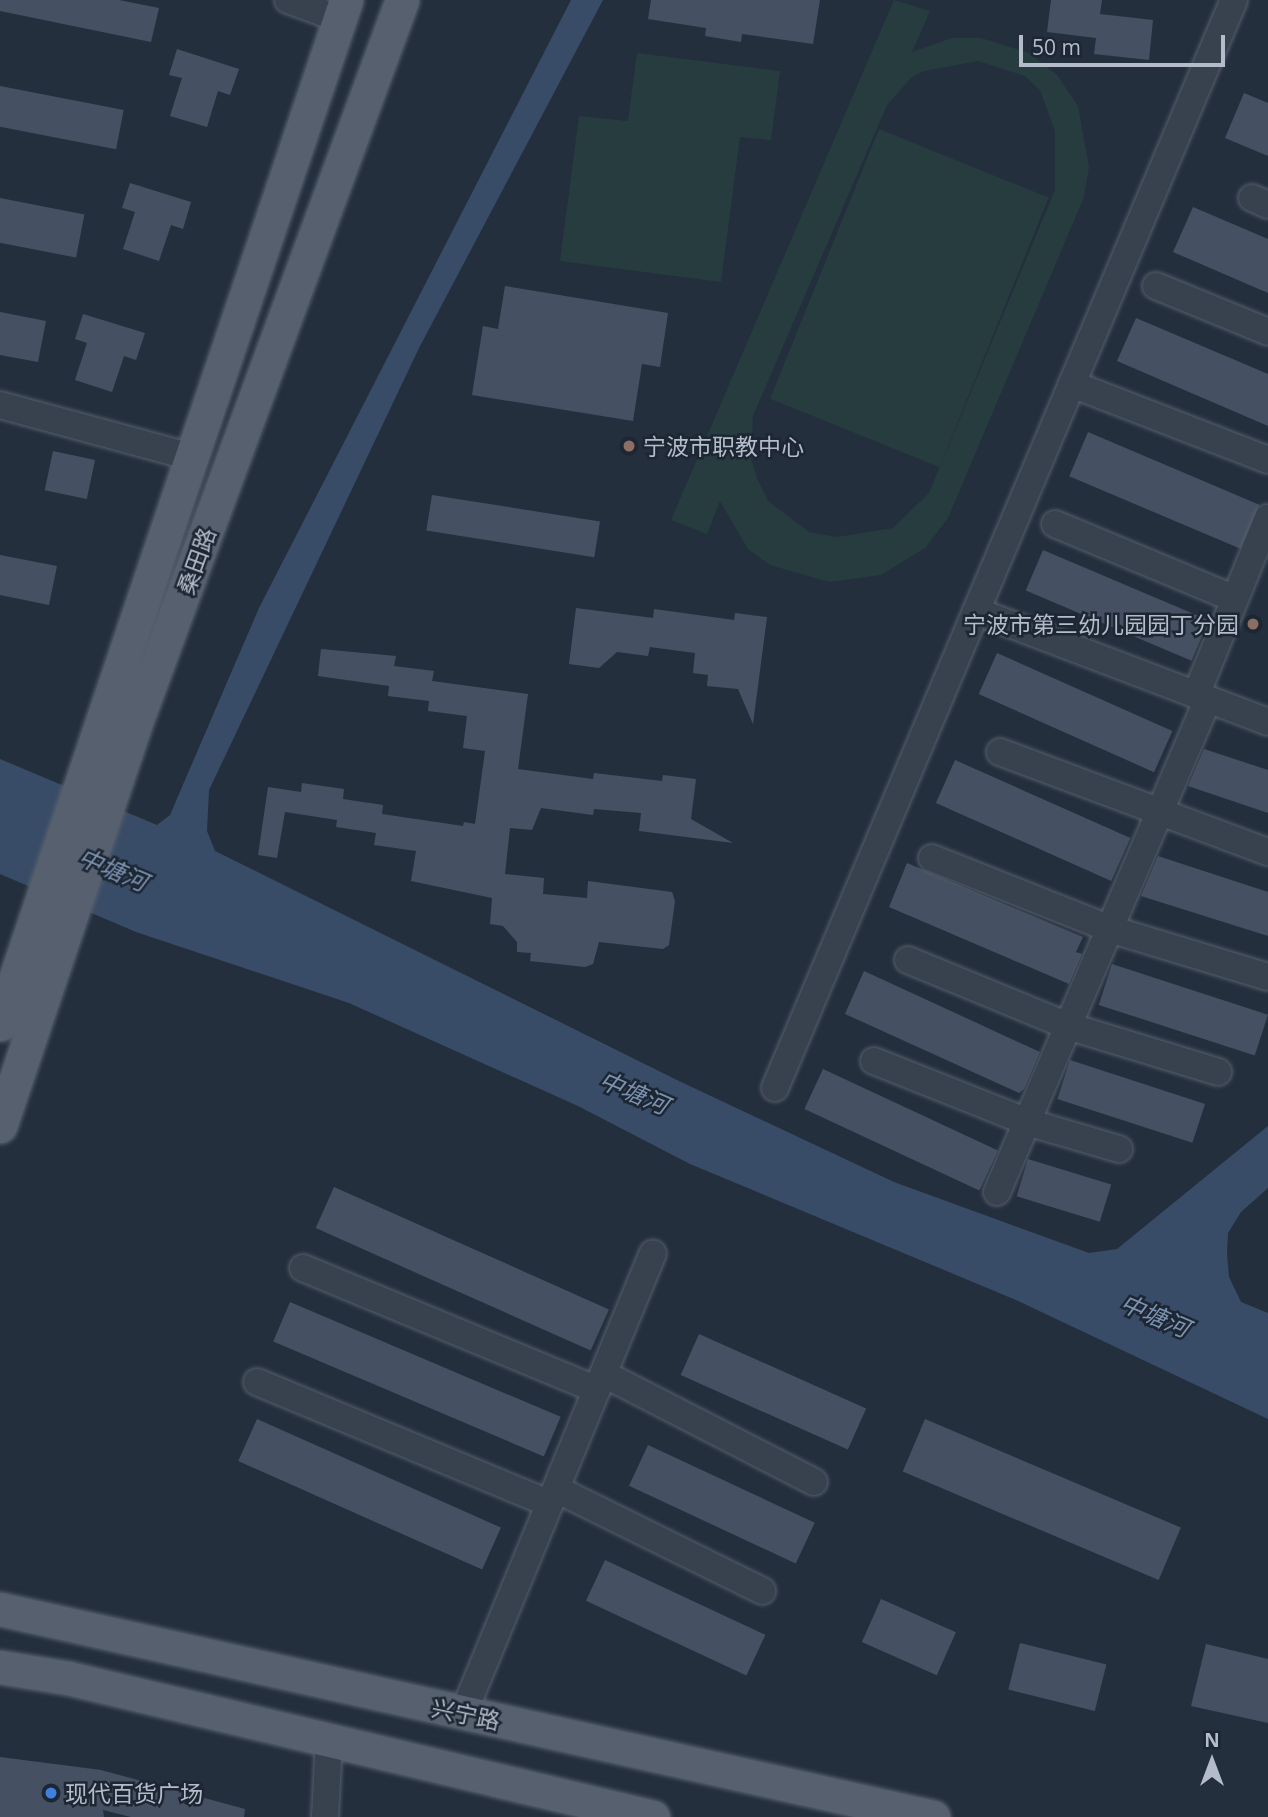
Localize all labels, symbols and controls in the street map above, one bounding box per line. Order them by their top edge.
scale bar [1023,21,1230,65]
text: 50 m [1032,33,1081,61]
place label: 宁波市职教中心 [643,432,804,460]
marker: 宁波市职教中心 [621,438,637,454]
street label: 桑田路 [171,524,221,598]
place label: 宁波市第三幼儿园园丁分园 [963,610,1239,638]
marker: 宁波市第三幼儿园园丁分园 [1245,616,1261,632]
water label: 中塘河 [74,842,152,896]
water label: 中塘河 [595,1065,673,1119]
water label: 中塘河 [1116,1288,1194,1342]
street label: 兴宁路 [429,1693,503,1735]
north arrow [1177,1726,1247,1796]
text: N [1204,1727,1220,1753]
place label: 现代百货广场 [65,1779,203,1807]
marker: 现代百货广场 [43,1785,59,1801]

